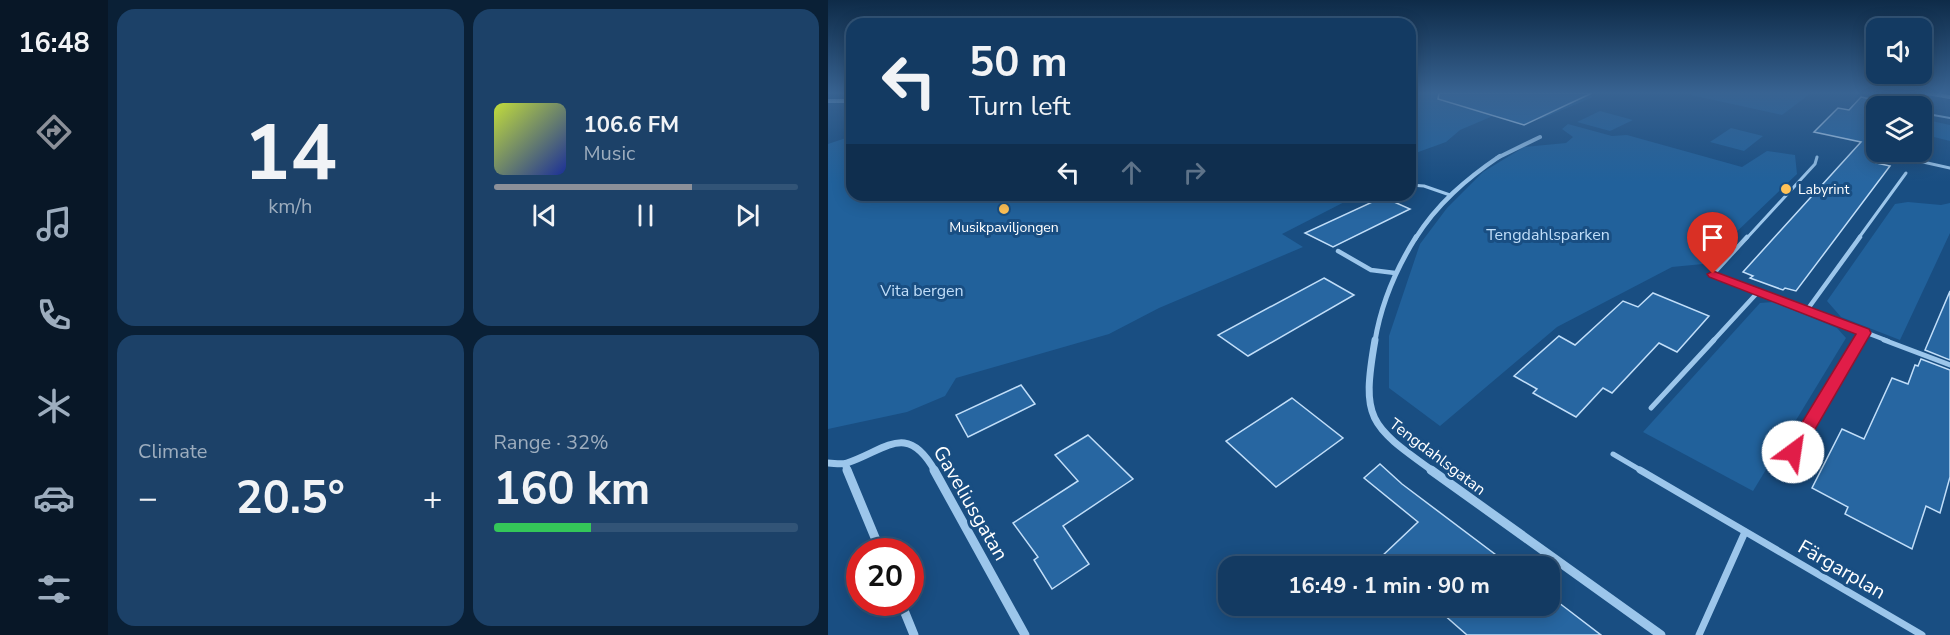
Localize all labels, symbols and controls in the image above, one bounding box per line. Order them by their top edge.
map controls [1866,18,1932,162]
button: sound [1866,18,1932,84]
text: 16:48 [18,25,90,62]
text: 50 m [969,34,1068,91]
icon: left [870,42,948,120]
text: Turn left [969,88,1070,125]
button: layers [1866,96,1932,162]
text: 14 [243,100,337,207]
text: 106.6 FM [584,110,679,140]
icon: directions [33,111,75,153]
text: Music [584,140,635,167]
icon: left [1052,156,1085,189]
icon: ahead [1115,156,1148,189]
icon: right [1178,156,1211,189]
place label: Labyrint [1798,180,1849,199]
marker: Labyrint [1779,182,1793,196]
text: km/h [268,193,312,220]
icon: previous [528,199,561,232]
icon: pause [629,199,662,232]
icon: next [731,199,764,232]
marker: Musikpaviljongen [997,202,1011,216]
icon: music [33,203,75,245]
pin [1687,212,1738,274]
place label: Musikpaviljongen [949,218,1059,237]
icon: arrive [1696,221,1729,254]
park label: Tengdahlsparken [1486,224,1610,246]
park label: Vita bergen [879,280,964,302]
icon: phone [33,294,75,336]
icon: climate [33,385,75,427]
street label: Tengdahlsgatan [1385,413,1490,500]
position arrow [1761,420,1825,484]
text: Range · 32% [494,429,609,456]
text: Climate [138,438,207,465]
street label: Gaveliusgatan [927,441,1014,566]
text: 160 km [494,459,650,520]
text: 20.5° [236,468,345,529]
text: − [138,476,158,521]
text: + [423,476,443,521]
icon: car [33,477,75,519]
street label: Färgarplan [1793,533,1891,605]
speed limit sign: 20 [846,538,924,616]
icon: filters [33,568,75,610]
text: 16:49 · 1 min · 90 m [1288,571,1490,601]

